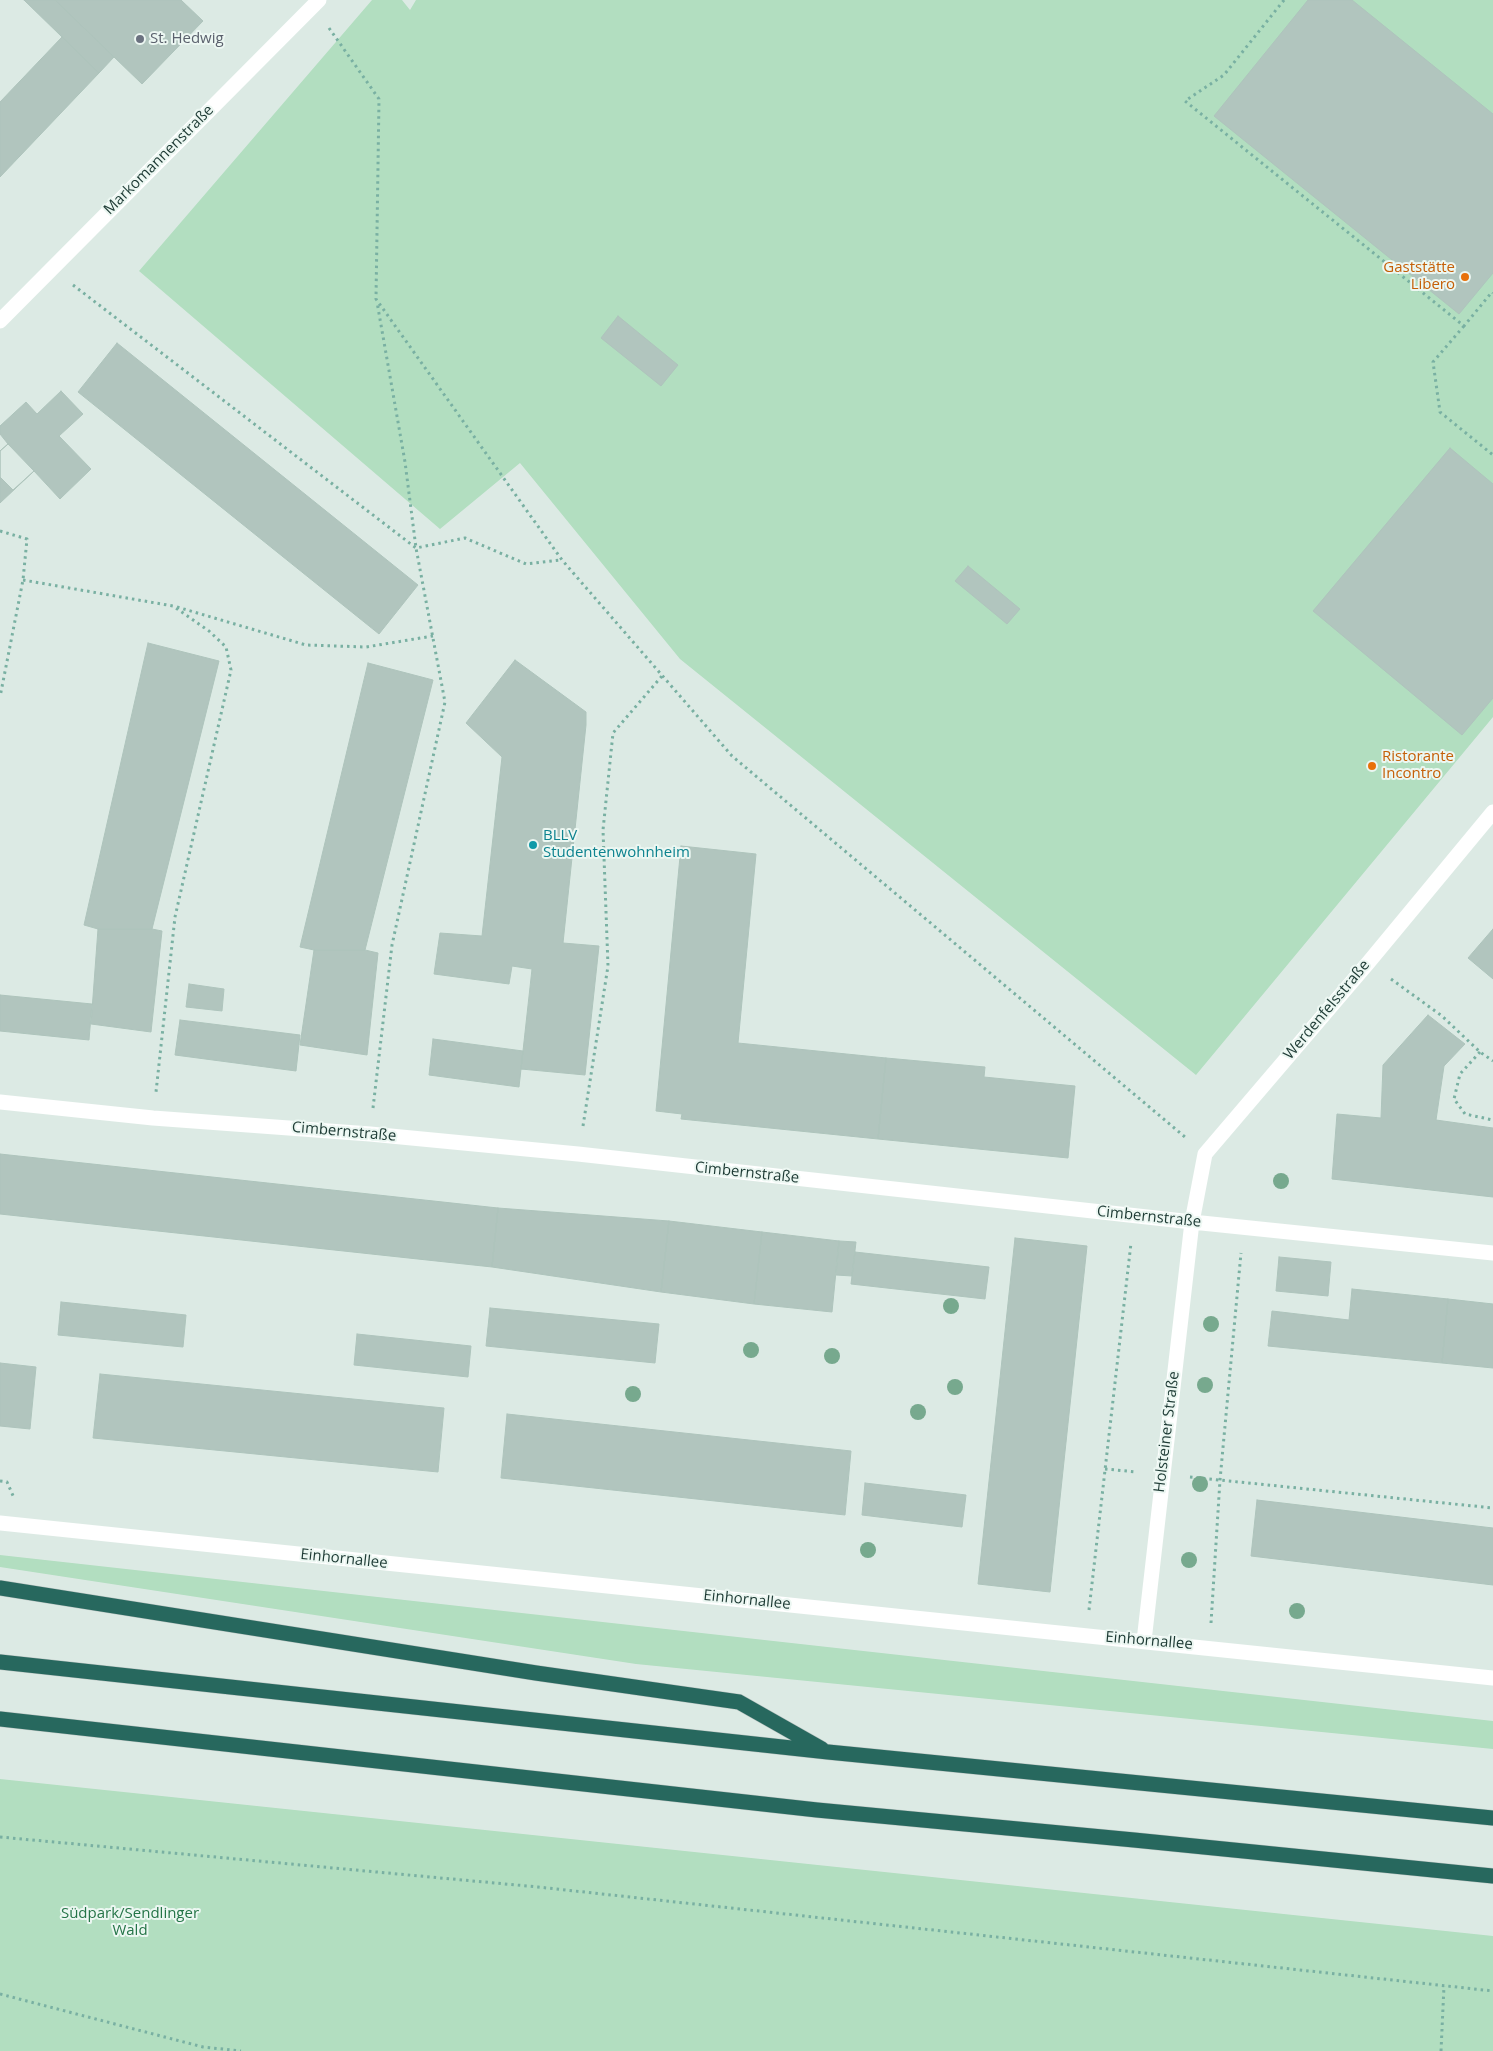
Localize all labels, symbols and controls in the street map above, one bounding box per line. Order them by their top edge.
place label: St. Hedwig [150,30,224,48]
marker: St. Hedwig [134,33,146,45]
street label: Markomannenstraße [100,101,218,219]
place label: Gaststätte Libero [1383,259,1455,294]
marker: Gaststätte Libero [1459,271,1471,283]
place label: Ristorante Incontro [1382,748,1454,783]
marker: Ristorante Incontro [1366,760,1378,772]
place label: BLLV Studentenwohnheim [543,827,690,862]
marker: BLLV Studentenwohnheim [527,839,539,851]
street label: Werdenfelsstraße [1280,957,1374,1063]
street label: Cimbernstraße [291,1118,397,1146]
street label: Cimbernstraße [694,1159,800,1187]
street label: Cimbernstraße [1096,1203,1202,1231]
street label: Holsteiner Straße [1151,1370,1183,1494]
street label: Einhornallee [299,1545,389,1573]
street label: Einhornallee [702,1586,792,1614]
street label: Einhornallee [1105,1628,1193,1654]
park label: Südpark/Sendlinger Wald [61,1905,199,1940]

